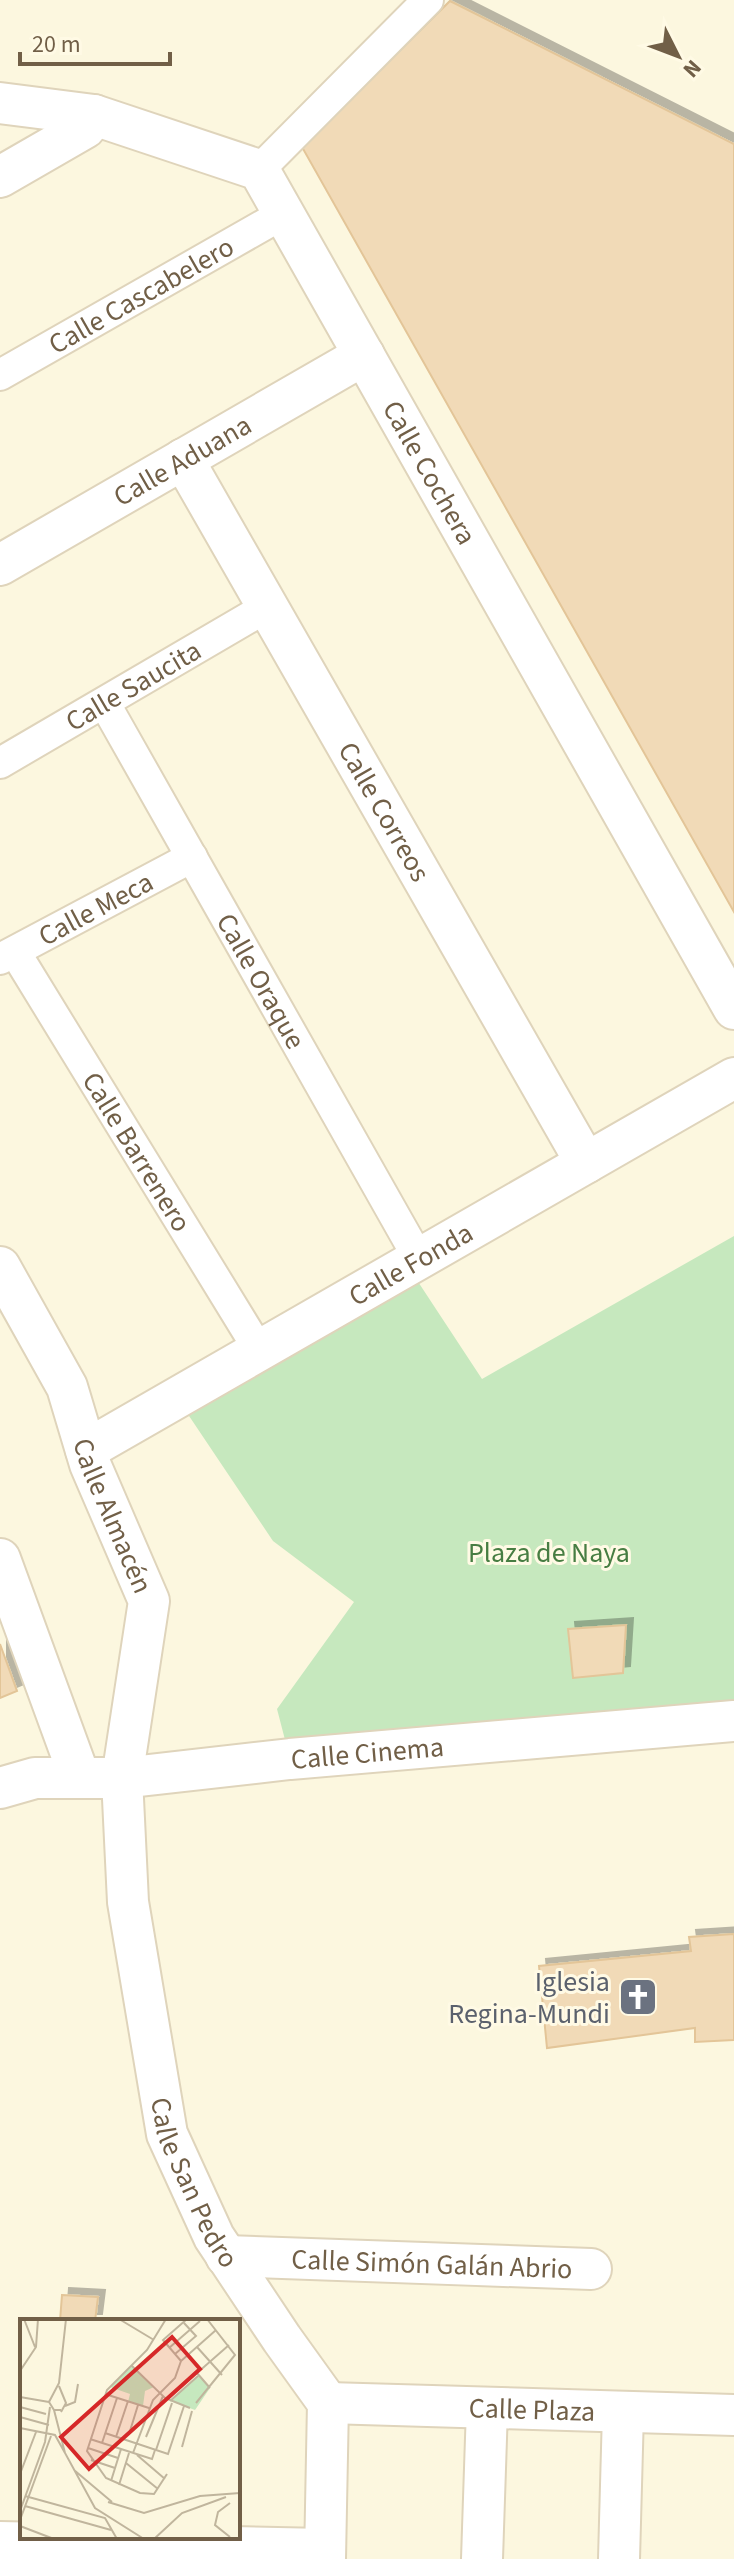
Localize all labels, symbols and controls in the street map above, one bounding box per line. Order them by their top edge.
scale bar [20,16,170,66]
north arrow [638,16,718,96]
text: 20 m [32,27,81,62]
text: N [675,53,709,85]
street label: Calle Cascabelero [41,227,241,364]
street label: Calle Cochera [372,393,486,552]
street label: Calle Aduana [106,405,259,517]
street label: Calle Saucita [58,631,209,742]
street label: Calle Correos [328,735,440,889]
street label: Calle Meca [31,862,160,956]
street label: Calle Oraque [206,906,315,1057]
street label: Calle Barrenero [72,1064,201,1240]
street label: Calle Fonda [341,1213,480,1316]
street label: Calle Almacén [62,1433,162,1600]
park label: Plaza de Naya [468,1533,630,1573]
street label: Calle Cinema [289,1727,445,1780]
place label: Iglesia Regina-Mundi [448,1962,610,2034]
church icon: Iglesia Regina-Mundi [617,1976,659,2018]
street label: Calle San Pedro [140,2094,248,2276]
street label: Calle Simón Galán Abrio [291,2239,573,2289]
inset map [20,2319,240,2539]
street label: Calle Plaza [468,2388,596,2432]

